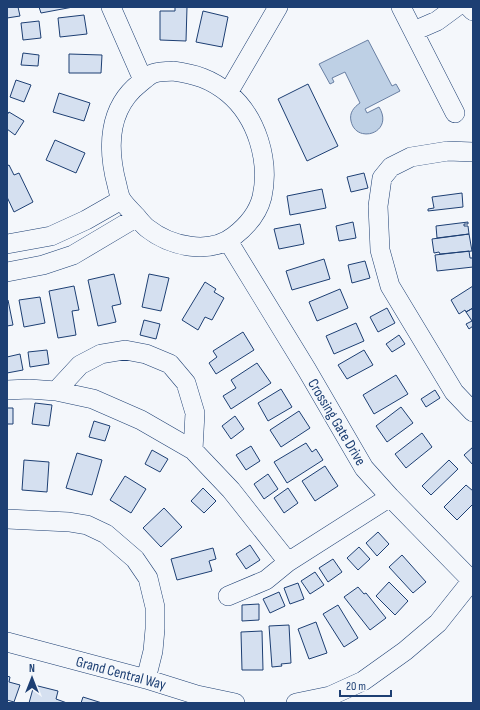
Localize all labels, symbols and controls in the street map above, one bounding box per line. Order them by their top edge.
street label: Crossing Gate Drive [303,375,370,469]
street label: Grand Central Way [74,652,168,695]
north arrow [12,658,52,698]
text: N [29,662,35,675]
scale bar [340,672,391,698]
text: 20 m [346,679,366,694]

